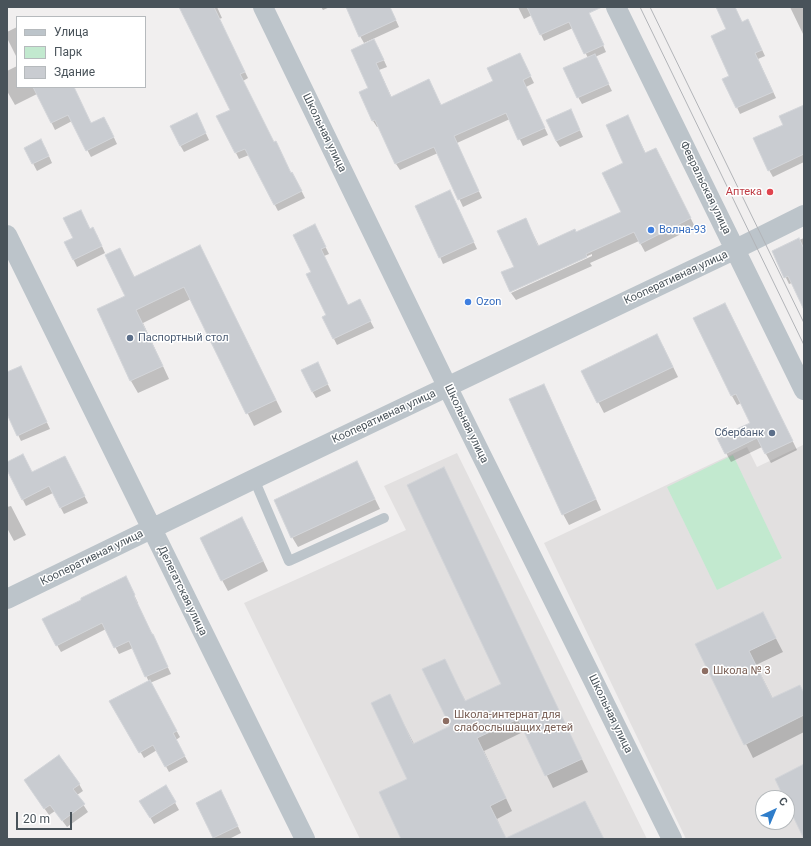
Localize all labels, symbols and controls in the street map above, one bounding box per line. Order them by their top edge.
legend [16,16,146,88]
text: Улица [54,25,89,39]
text: Парк [54,45,82,59]
text: Здание [54,65,95,79]
street label: Школьная улица [299,91,349,175]
street label: Февральская улица [677,139,733,237]
place label: Аптека [726,185,762,199]
marker: Аптека [765,187,775,197]
place label: Волна-93 [659,223,706,237]
marker: Волна-93 [646,225,656,235]
street label: Кооперативная улица [622,248,730,308]
place label: Ozon [476,295,501,309]
marker: Ozon [463,297,473,307]
place label: Паспортный стол [138,331,229,345]
marker: Паспортный стол [125,333,135,343]
street label: Школьная улица [441,382,491,466]
street label: Кооперативная улица [330,387,438,447]
place label: Сбербанк [714,426,764,440]
marker: Сбербанк [767,428,777,438]
street label: Кооперативная улица [38,527,146,589]
street label: Делегатская улица [155,544,209,638]
place label: Школа № 3 [713,664,771,678]
marker: Школа № 3 [700,666,710,676]
street label: Школьная улица [585,672,635,756]
place label: Школа-интернат для слабослышащих детей [454,708,573,734]
marker: Школа-интернат для слабослышащих детей [441,716,451,726]
north arrow [755,790,795,830]
text: С [776,795,790,809]
scale bar [18,804,74,830]
text: 20 m [23,812,50,826]

